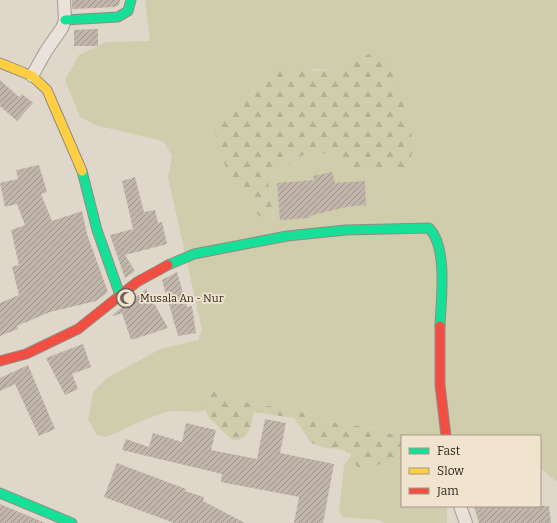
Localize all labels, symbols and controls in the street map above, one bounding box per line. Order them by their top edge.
mosque icon: Musala An - Nur [115,287,137,309]
place label: Musala An - Nur [140,292,224,305]
legend [401,435,541,507]
text: Fast [437,444,461,458]
text: Slow [437,464,464,478]
text: Jam [436,484,459,498]

